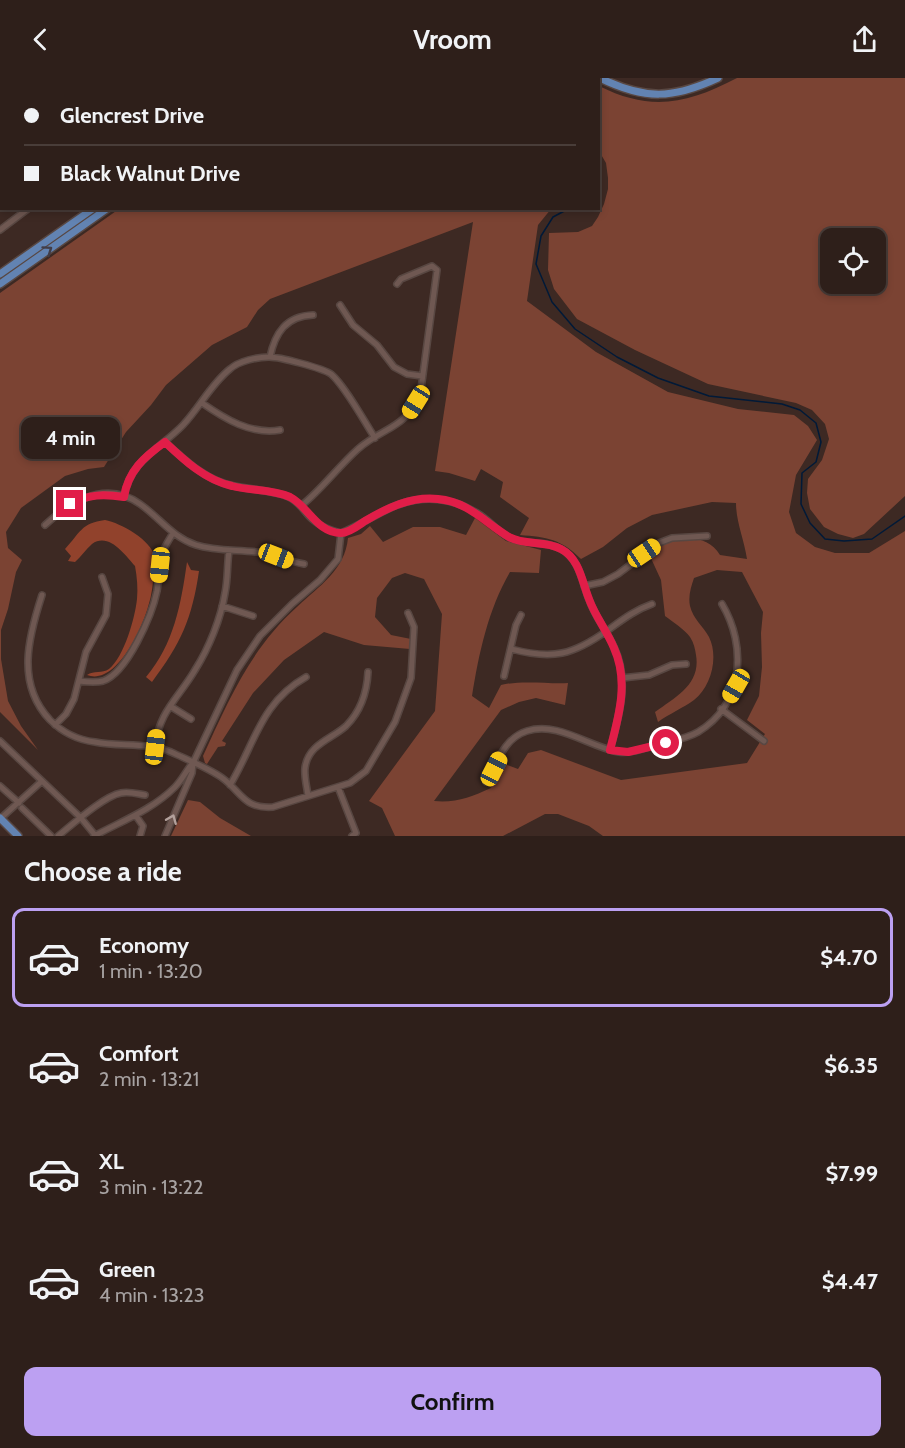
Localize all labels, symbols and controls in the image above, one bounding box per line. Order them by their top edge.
icon: back [24,23,57,56]
text: Vroom [413,23,492,56]
icon: share [848,23,881,56]
text: Glencrest Drive [60,102,204,129]
text: Black Walnut Drive [60,160,240,187]
map controls [820,228,886,294]
button: locate [820,228,886,294]
one-way arrow [41,246,52,257]
car [399,382,433,422]
callout: 4 min [20,417,119,459]
text: 4 min [45,426,96,450]
route end [56,490,83,517]
car [624,535,664,571]
car [256,541,296,571]
car [149,546,171,584]
car [719,666,753,706]
car [144,728,166,766]
route start [652,729,679,756]
car [478,749,510,789]
one-way arrow [165,814,177,825]
text: Choose a ride [24,855,182,888]
icon: car [27,931,81,985]
text: Economy [99,932,189,959]
text: $4.70 [820,944,878,971]
text: 1 min · 13:20 [99,959,203,983]
icon: car [27,1039,81,1093]
text: Comfort [99,1040,178,1067]
text: $6.35 [824,1052,878,1079]
text: 2 min · 13:21 [99,1067,199,1091]
icon: car [27,1147,81,1201]
text: XL [99,1148,124,1175]
text: $7.99 [826,1160,878,1187]
text: 3 min · 13:22 [99,1175,204,1199]
icon: car [27,1255,81,1309]
text: Green [99,1256,155,1283]
text: $4.47 [822,1268,878,1295]
text: 4 min · 13:23 [99,1283,205,1307]
button: Confirm [24,1367,881,1436]

